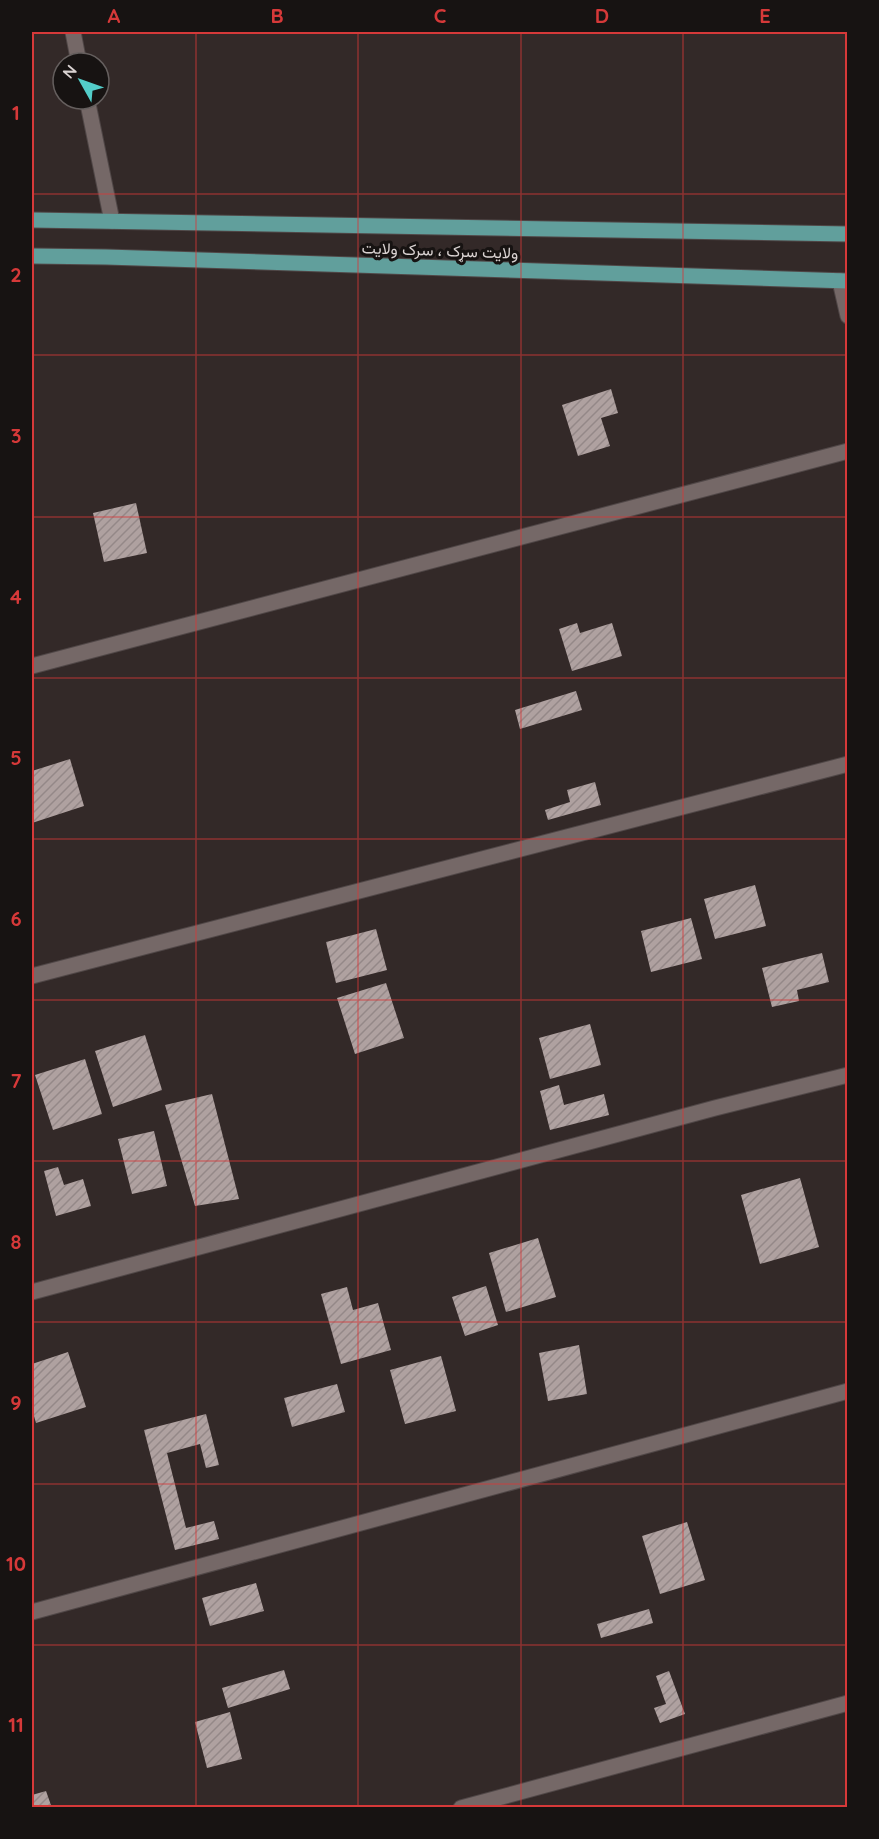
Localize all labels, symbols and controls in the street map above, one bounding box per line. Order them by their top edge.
text: A [108,3,121,28]
text: B [270,3,284,28]
text: C [434,3,447,28]
text: D [595,3,609,28]
text: E [759,3,771,28]
north arrow [51,51,111,111]
text: N [58,60,81,82]
text: 1 [12,100,20,125]
street label: ولایت سړک ، سرک ولایت [361,237,519,265]
text: 2 [10,262,22,287]
text: 3 [11,423,21,448]
text: 4 [10,584,22,609]
text: 5 [10,745,22,770]
text: 6 [10,906,22,931]
text: 7 [11,1068,22,1093]
text: 8 [11,1229,22,1254]
text: 9 [10,1390,22,1415]
text: 10 [6,1551,26,1576]
text: 11 [8,1712,24,1737]

